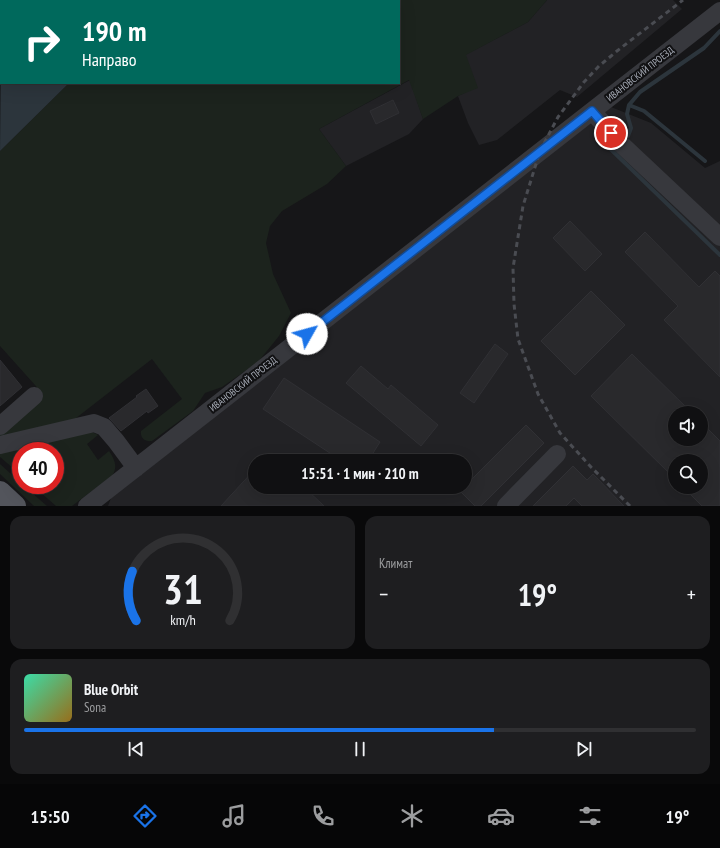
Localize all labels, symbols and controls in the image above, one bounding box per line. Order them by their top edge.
text: 190 m [82,12,146,49]
icon: right [16,16,68,68]
street label: ИВАНОВСКИЙ ПРОЕЗД [604,43,677,104]
text: Направо [82,48,137,71]
pin [594,116,628,150]
icon: arrive [600,122,622,144]
position arrow [286,313,328,355]
street label: ИВАНОВСКИЙ ПРОЕЗД [207,353,280,414]
map controls [668,406,708,494]
button: sound [668,406,708,446]
speed limit sign: 40 [12,442,64,494]
button: search [668,454,708,494]
text: 15:51 · 1 мин · 210 m [301,464,419,483]
text: Климат [379,555,412,572]
text: 31 [163,561,202,614]
text: 19° [518,575,557,614]
text: − [379,580,388,608]
text: + [687,580,696,608]
text: km/h [170,609,195,628]
text: Blue Orbit [84,680,138,699]
text: Sona [84,699,106,716]
icon: previous [125,738,147,760]
icon: pause [349,738,371,760]
icon: next [573,738,595,760]
icon: directions [131,802,159,830]
icon: music [220,802,248,830]
icon: phone [309,802,337,830]
icon: climate [398,802,426,830]
icon: car [487,802,515,830]
icon: filters [576,802,604,830]
text: 15:50 [31,805,70,828]
text: 19° [666,805,689,828]

